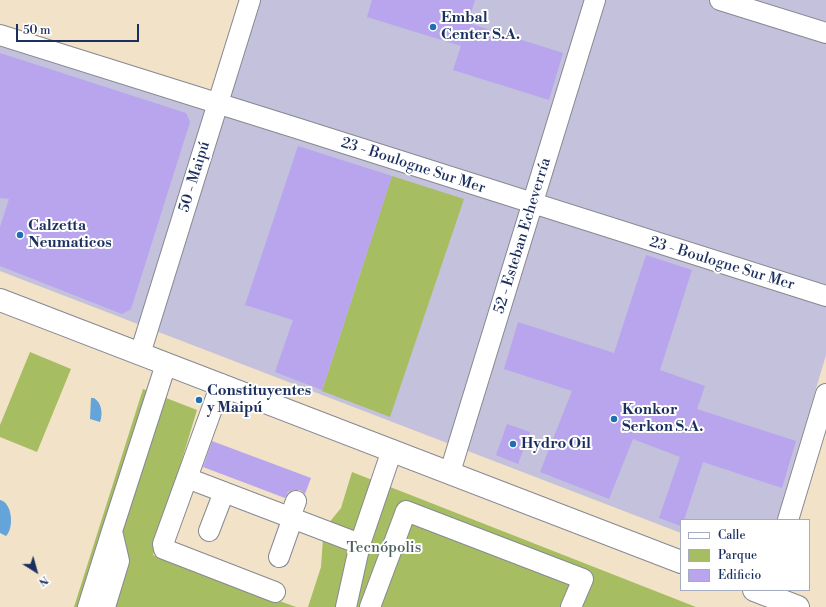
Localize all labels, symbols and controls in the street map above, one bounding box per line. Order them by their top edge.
place label: Embal Center S.A. [441,9,520,44]
scale bar [18,16,141,42]
marker: Embal Center S.A. [428,22,438,32]
text: 50 m [23,23,51,38]
street label: 23 - Boulogne Sur Mer [339,134,487,198]
street label: 50 - Maipú [176,139,214,215]
street label: 52 - Esteban Echeverría [491,156,555,316]
place label: Calzetta Neumaticos [28,217,112,252]
marker: Calzetta Neumaticos [15,230,25,240]
street label: 23 - Boulogne Sur Mer [647,233,797,295]
place label: Constituyentes y Maipú [207,382,311,417]
marker: Constituyentes y Maipú [194,395,204,405]
place label: Konkor Serkon S.A. [622,401,703,436]
marker: Konkor Serkon S.A. [609,414,619,424]
place label: Hydro Oil [521,435,591,453]
marker: Hydro Oil [508,439,518,449]
legend [680,519,810,591]
text: Calle [718,528,745,543]
park label: Tecnópolis [347,539,421,557]
text: Parque [718,548,757,563]
north arrow [16,551,56,591]
text: Edificio [718,568,761,583]
text: N [36,572,51,589]

